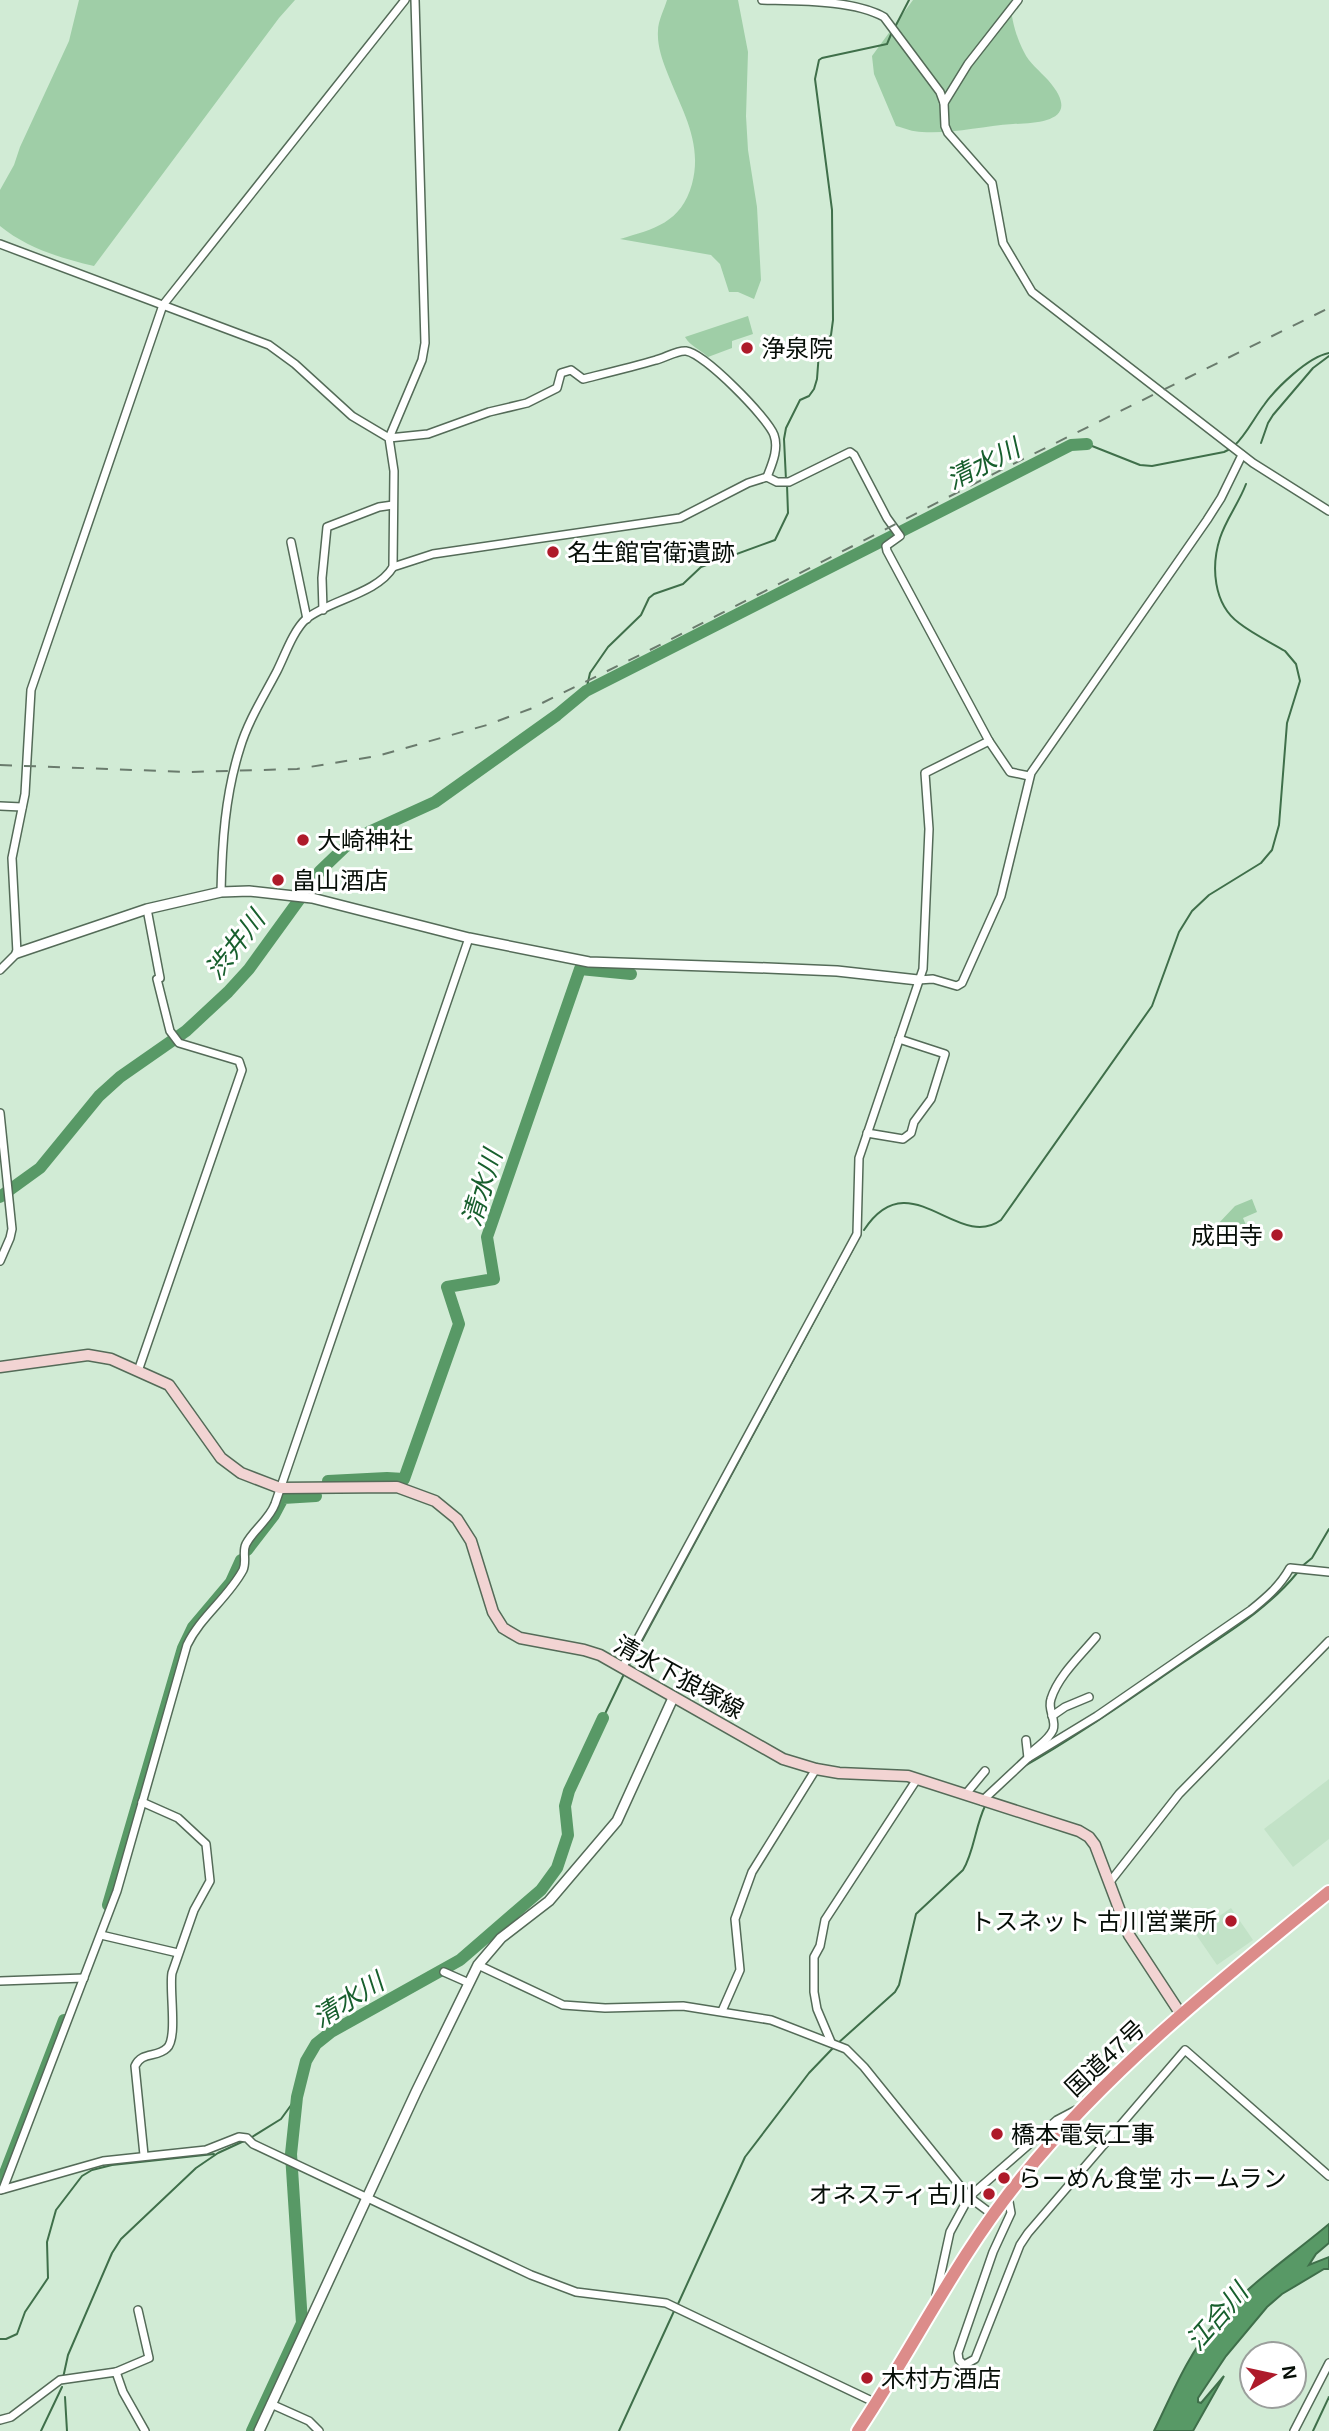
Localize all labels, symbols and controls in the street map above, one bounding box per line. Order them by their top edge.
place label: 浄泉院 [761,335,833,362]
marker: 浄泉院 [739,340,755,356]
water label: 清水川 [941,432,1027,495]
place label: 名生館官衛遺跡 [567,539,735,566]
marker: 名生館官衛遺跡 [545,544,561,560]
place label: 大崎神社 [317,827,413,854]
marker: 大崎神社 [295,832,311,848]
place label: 畠山酒店 [292,867,388,894]
marker: 畠山酒店 [270,872,286,888]
water label: 渋井川 [199,903,273,985]
water label: 清水川 [456,1143,509,1230]
place label: 成田寺 [1191,1222,1263,1249]
marker: 成田寺 [1269,1227,1285,1243]
street label: 清水下狼塚線 [609,1630,749,1724]
place label: トスネット 古川営業所 [970,1908,1217,1935]
marker: トスネット 古川営業所 [1223,1913,1239,1929]
water label: 清水川 [307,1965,392,2033]
street label: 国道47号 [1060,2014,1150,2102]
place label: 橋本電気工事 [1011,2121,1155,2148]
marker: 橋本電気工事 [989,2126,1005,2142]
place label: らーめん食堂 ホームラン [1018,2165,1287,2192]
marker: らーめん食堂 ホームラン [996,2170,1012,2186]
place label: オネスティ古川 [808,2181,975,2208]
marker: オネスティ古川 [981,2186,997,2202]
water label: 江合川 [1180,2275,1256,2356]
north arrow [1238,2340,1308,2410]
text: N [1278,2364,1301,2381]
place label: 木村方酒店 [881,2365,1001,2392]
marker: 木村方酒店 [859,2370,875,2386]

